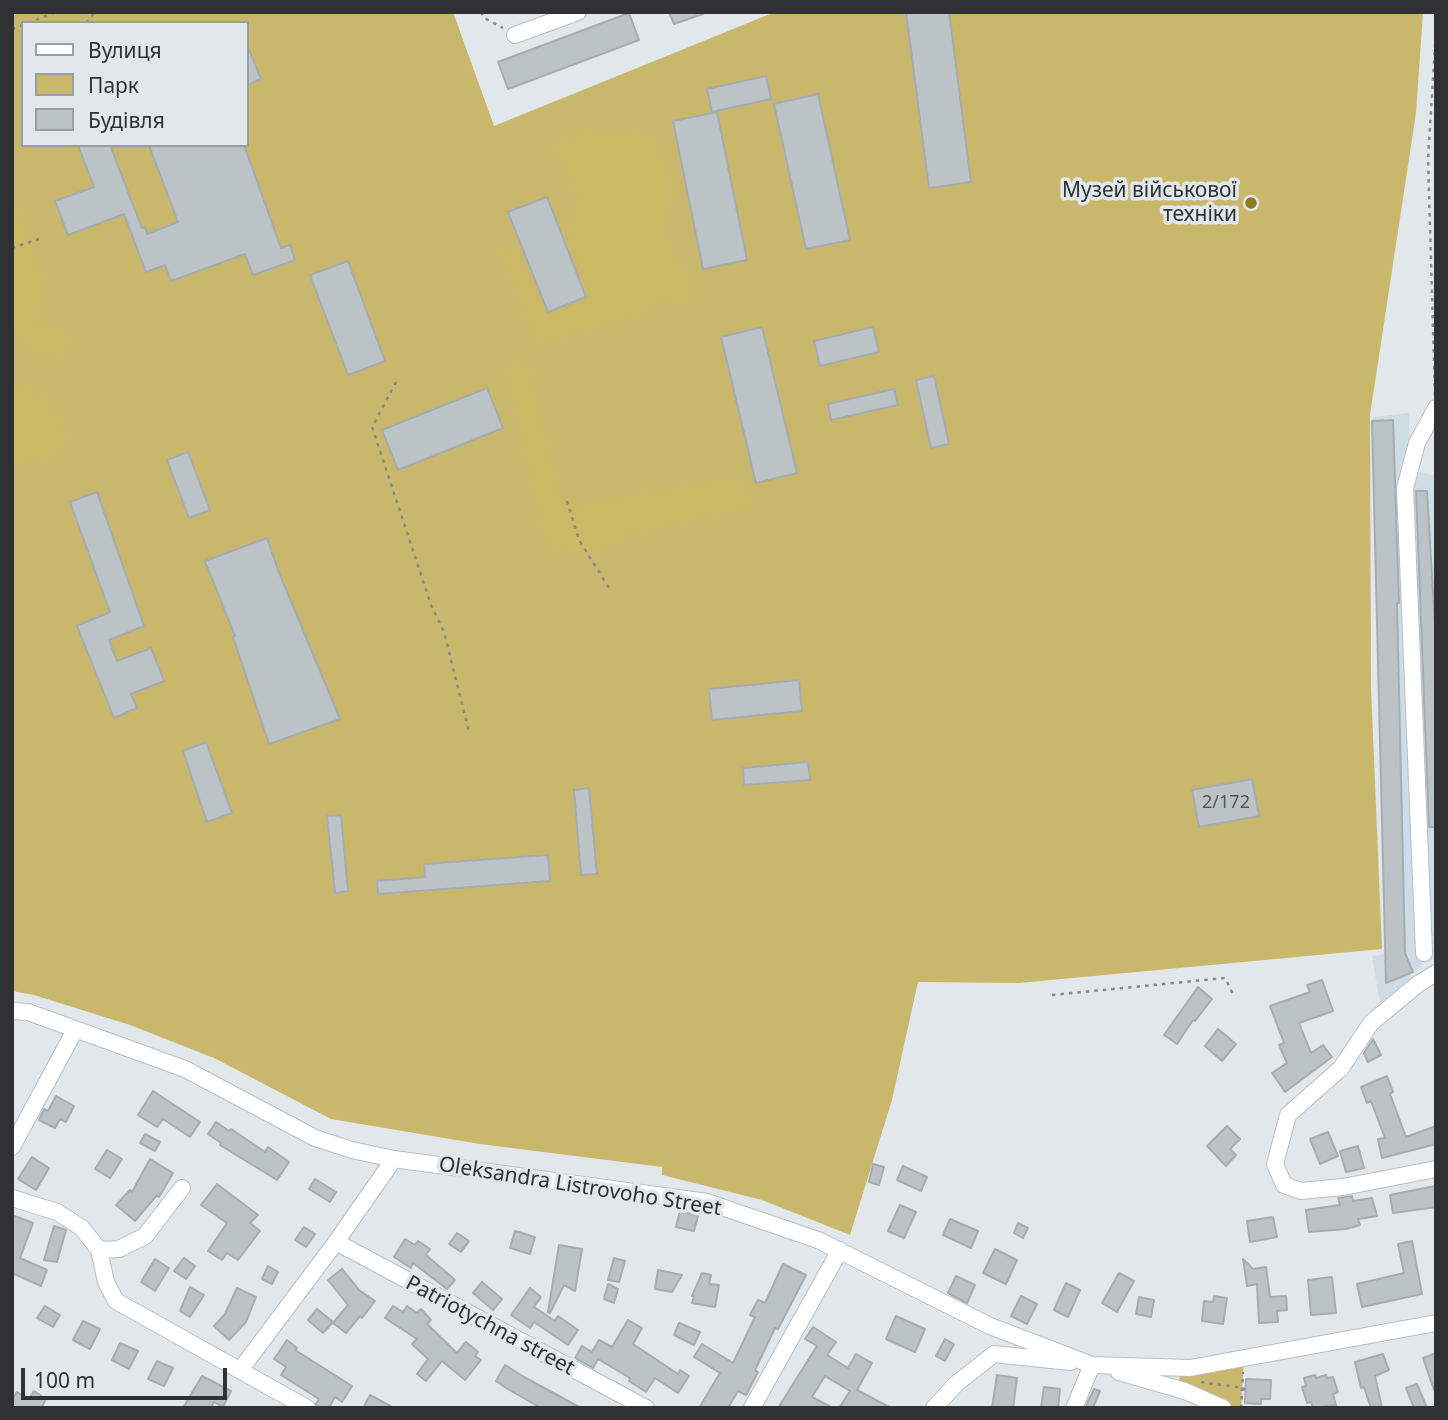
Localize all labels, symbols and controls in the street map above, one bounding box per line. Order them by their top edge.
legend [21,21,248,147]
text: Вулиця [88,36,162,64]
text: Парк [88,71,139,99]
text: Будівля [88,106,165,134]
place label: Музей військової техніки [1062,178,1237,228]
marker: Музей військової техніки [1243,195,1259,211]
house number: 2/172 [1202,792,1250,814]
street label: Oleksandra Listrovoho Street [437,1152,723,1222]
street label: Patriotychna street [401,1271,579,1381]
scale bar [24,1354,231,1398]
text: 100 m [34,1366,95,1394]

